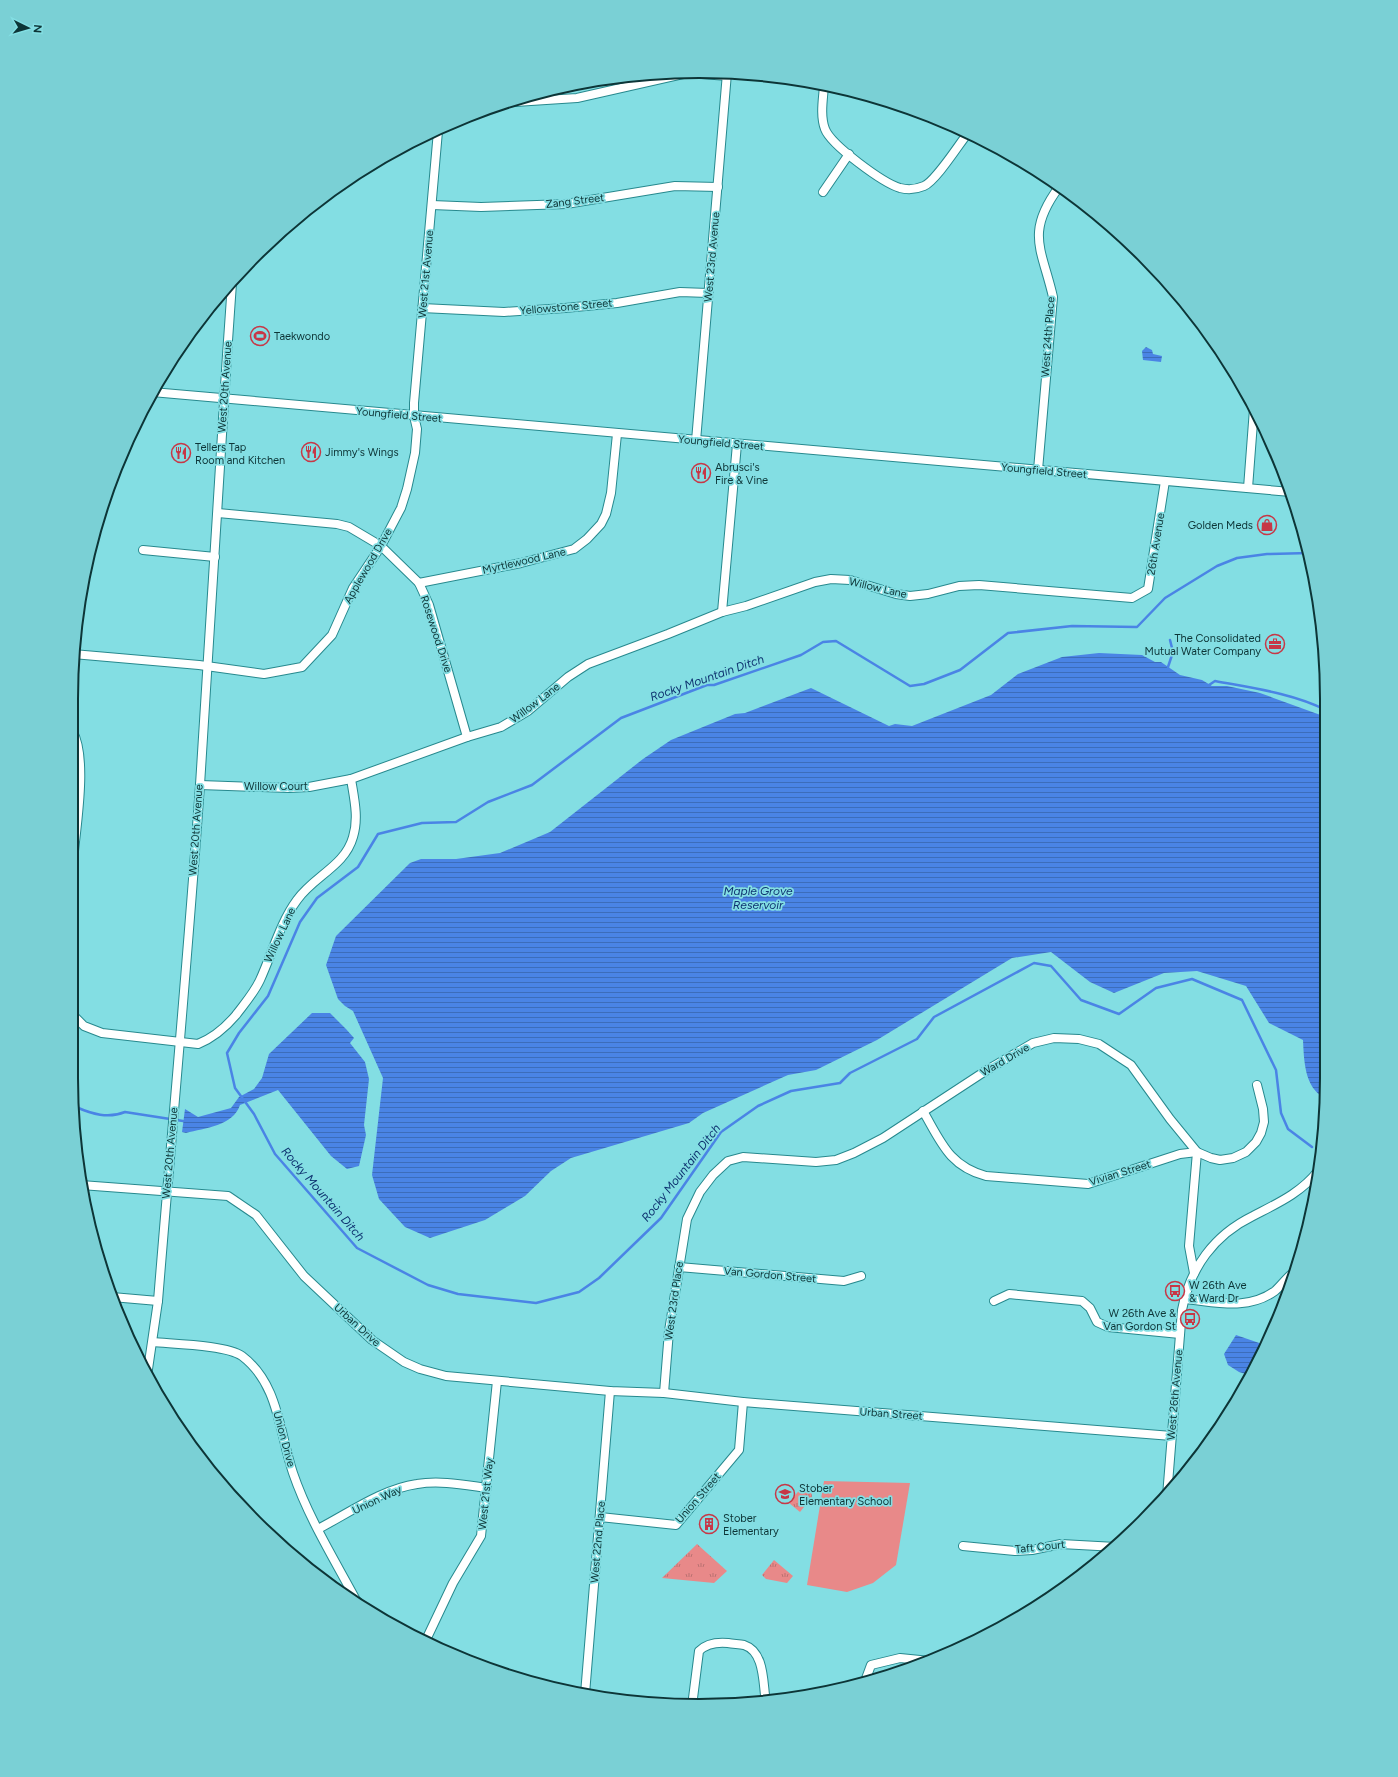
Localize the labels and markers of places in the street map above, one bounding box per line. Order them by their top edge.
sports icon: Taekwondo [249,325,271,347]
place label: Taekwondo [274,330,330,343]
place label: Tellers Tap Room and Kitchen [195,441,285,467]
restaurant icon: Jimmy's Wings [300,441,322,463]
restaurant icon: Tellers Tap Room and Kitchen [170,442,192,464]
place label: Jimmy's Wings [325,446,399,459]
place label: Abrusci's Fire & Vine [715,461,768,487]
restaurant icon: Abrusci's Fire & Vine [690,462,712,484]
shop icon: Golden Meds [1256,514,1278,536]
place label: Golden Meds [1188,519,1253,532]
place label: The Consolidated Mutual Water Company [1145,632,1261,658]
office icon: The Consolidated Mutual Water Company [1264,633,1286,655]
place label: W 26th Ave & Ward Dr [1189,1279,1247,1305]
bus stop icon: W 26th Ave & Ward Dr [1164,1280,1186,1302]
place label: W 26th Ave & Van Gordon St [1103,1307,1176,1333]
bus stop icon: W 26th Ave & Van Gordon St [1179,1308,1201,1330]
place label: Stober Elementary School [799,1482,891,1508]
school or university icon: Stober Elementary School [774,1483,796,1505]
place label: Stober Elementary [723,1512,779,1538]
building icon: Stober Elementary [698,1513,720,1535]

